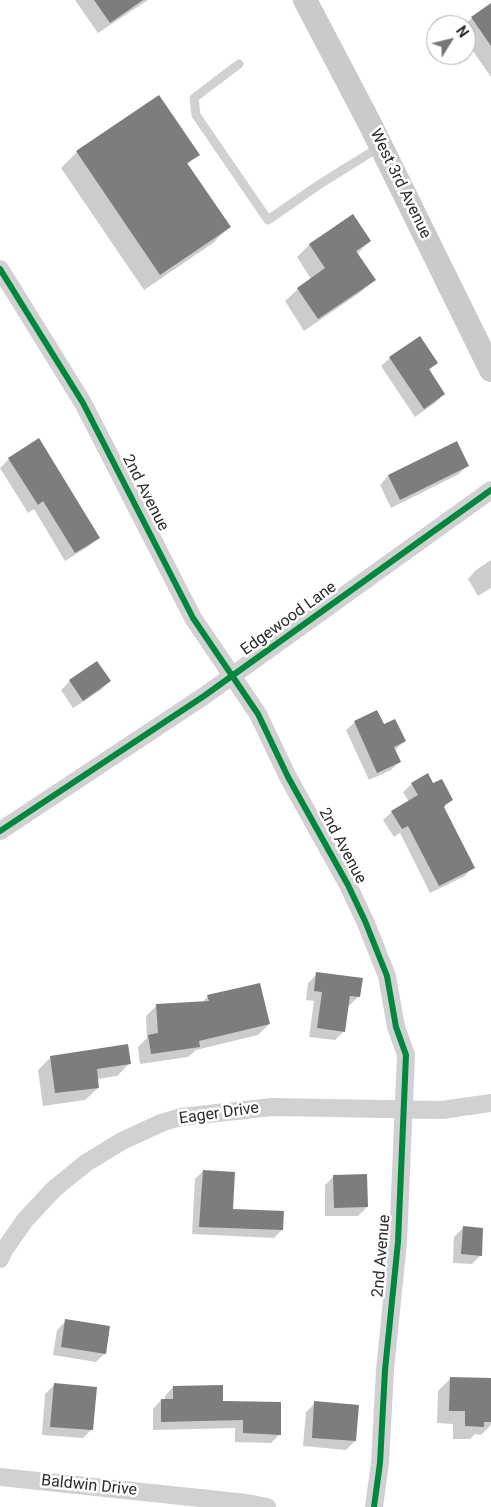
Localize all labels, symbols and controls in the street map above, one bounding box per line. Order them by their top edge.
north arrow [426,15,476,65]
text: N [453,23,472,40]
street label: West 3rd Avenue [365,126,435,242]
street label: 2nd Avenue [118,452,172,534]
street label: Edgewood Lane [238,578,340,660]
street label: 2nd Avenue [314,805,370,887]
street label: Eager Drive [178,1099,260,1129]
street label: 2nd Avenue [369,1214,395,1298]
street label: Baldwin Drive [40,1471,138,1501]

